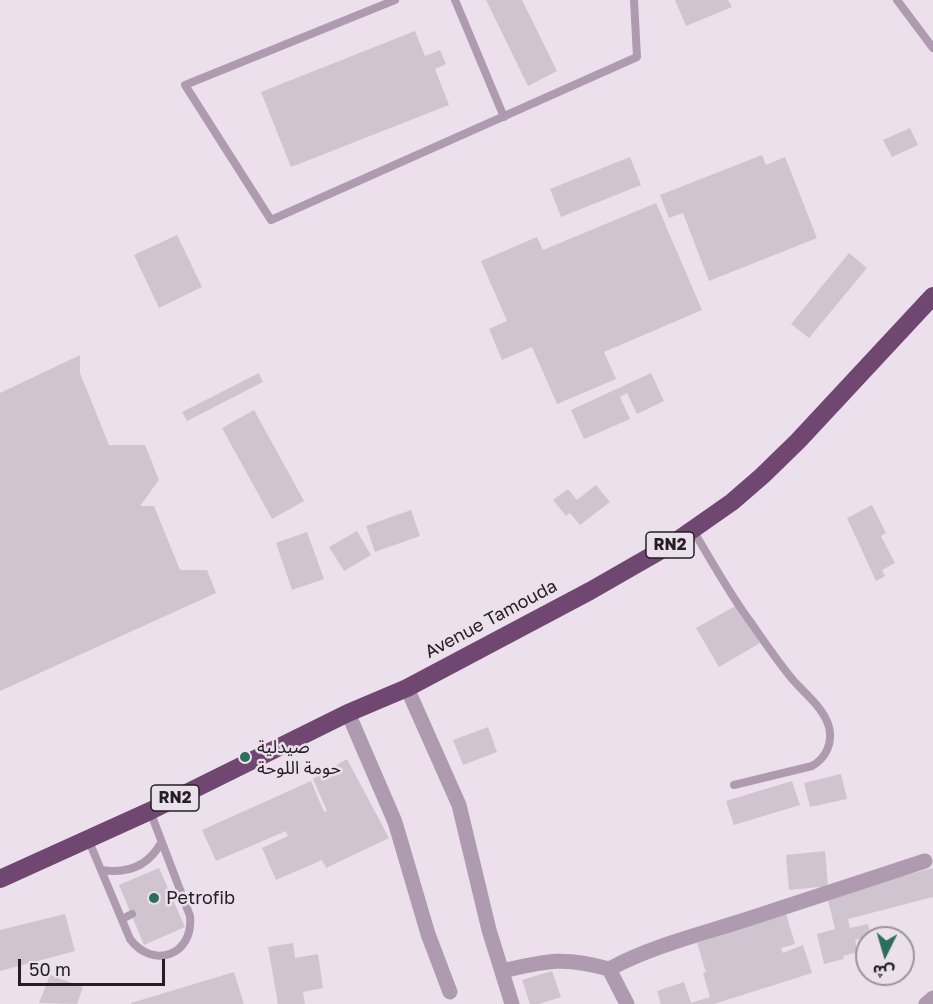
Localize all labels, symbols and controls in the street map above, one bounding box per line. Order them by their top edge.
road number: RN2 [646,532,694,558]
street label: Avenue Tamouda [421,575,561,663]
place label: صيدلية حومة اللوحة [257,736,341,778]
marker: صيدلية حومة اللوحة [238,750,252,764]
road number: RN2 [151,785,199,811]
place label: Petrofib [166,887,235,909]
marker: Petrofib [147,891,161,905]
north arrow [855,926,915,986]
scale bar [21,947,168,985]
text: 50 m [29,958,71,980]
text: ش [872,961,895,983]

